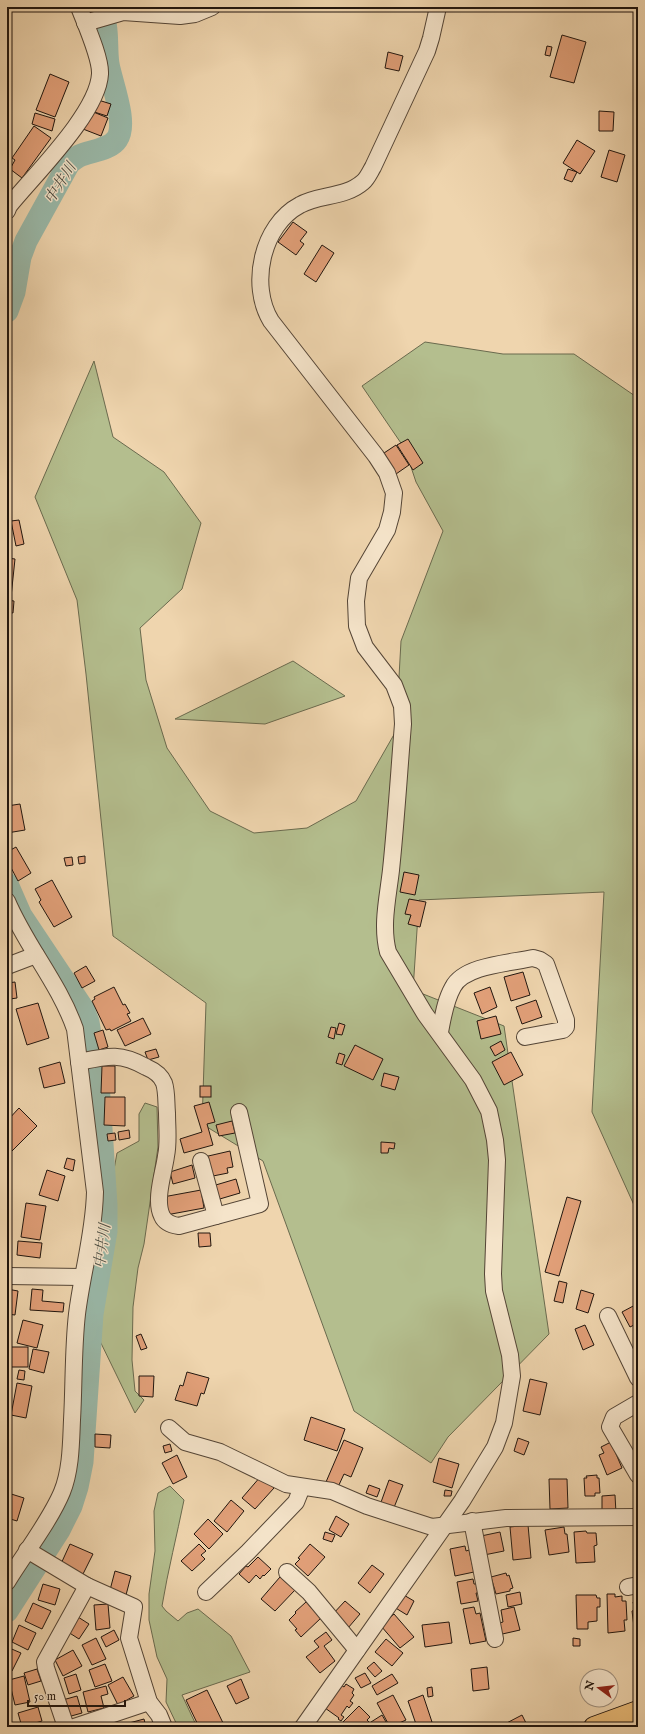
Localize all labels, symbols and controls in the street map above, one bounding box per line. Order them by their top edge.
water label: 中井川 [40,157,81,207]
water label: 中井川 [90,1221,115,1270]
north arrow [579,1668,619,1708]
text: N [582,1679,598,1693]
scale bar [28,1682,125,1708]
text: 50 m [34,1689,56,1704]

